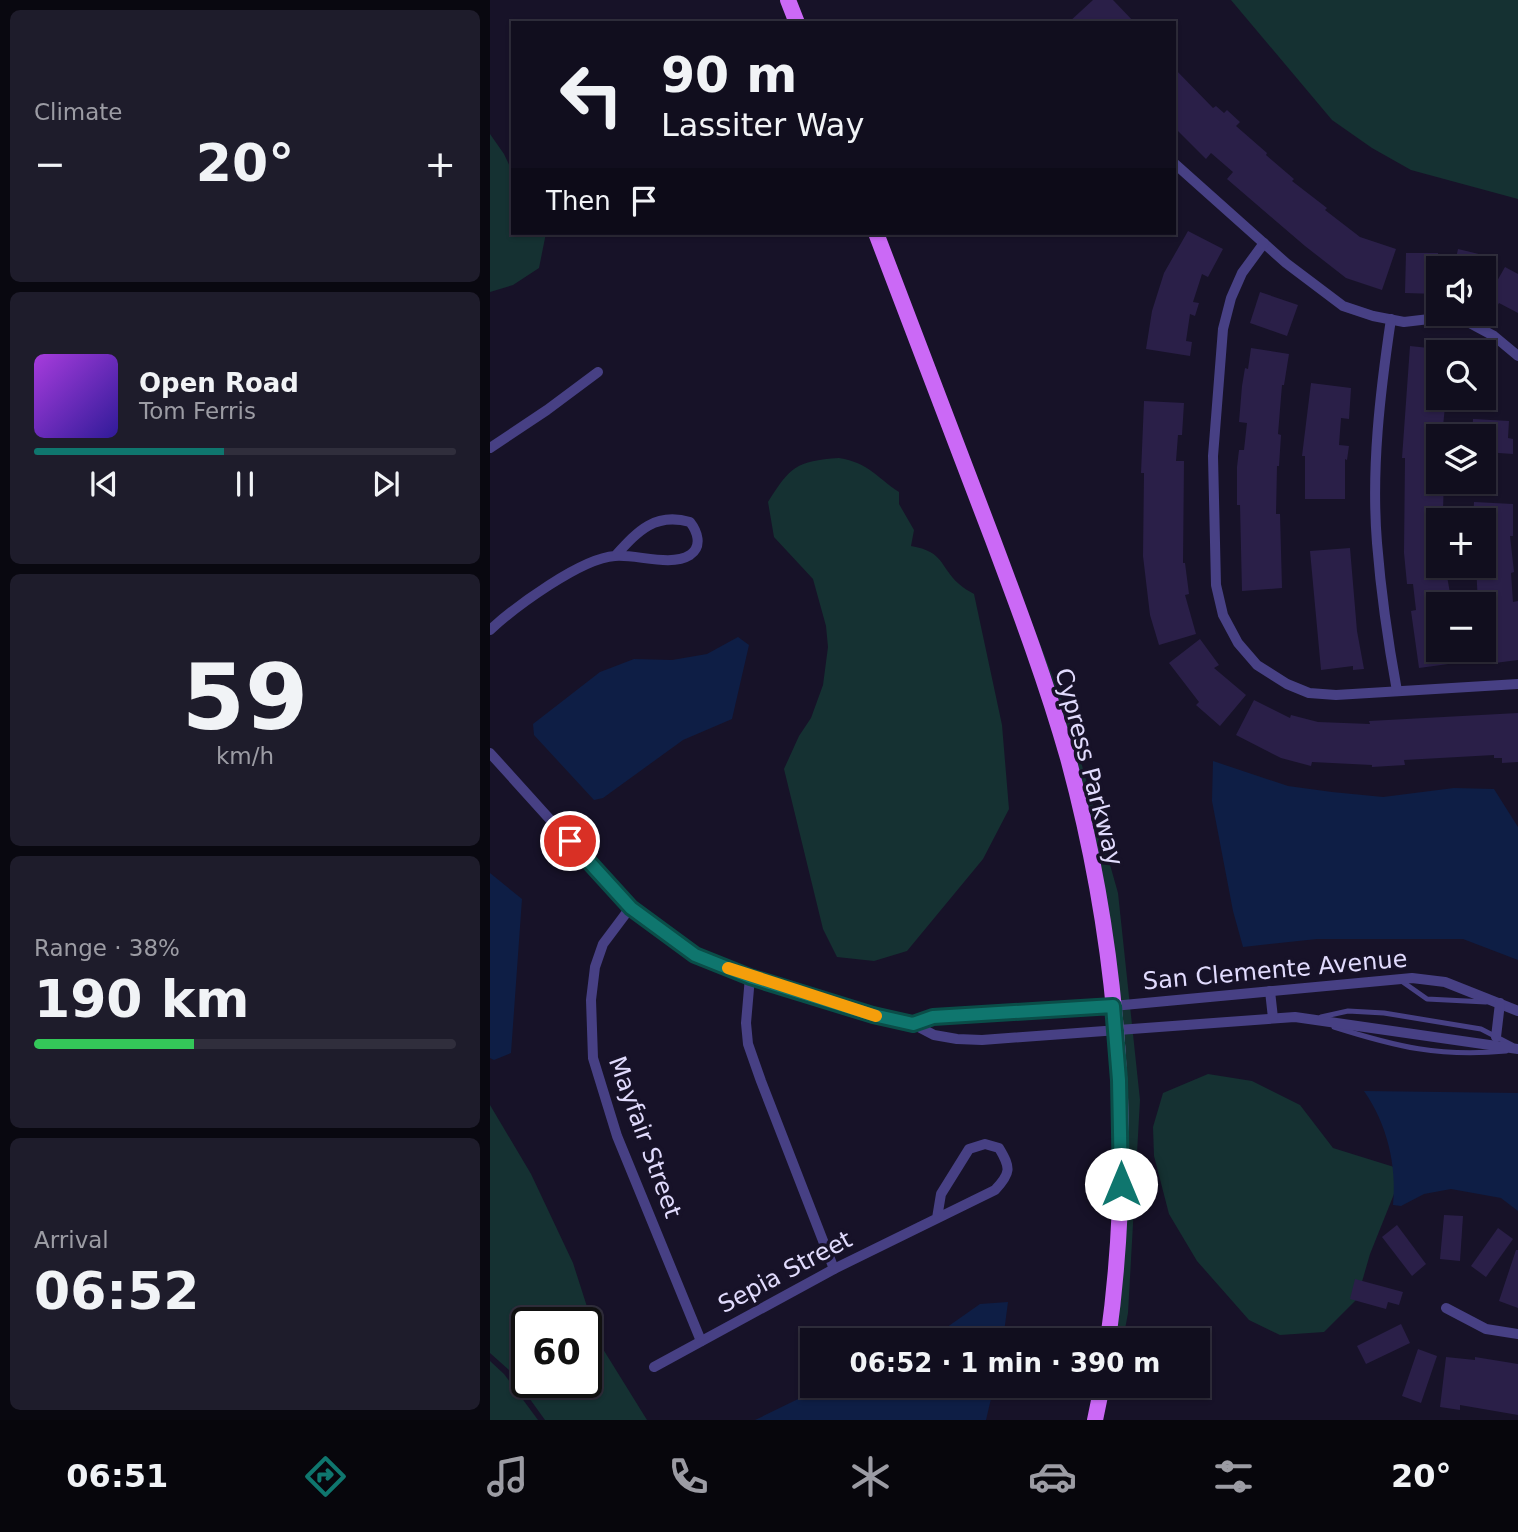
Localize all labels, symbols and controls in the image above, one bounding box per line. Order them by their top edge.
text: 90 m [661,47,797,104]
icon: left [546,49,637,140]
text: Climate [34,99,123,125]
text: Lassiter Way [661,106,864,144]
text: 20° [196,133,294,193]
text: − [34,142,66,186]
text: + [424,142,456,186]
icon: arrive [625,182,663,220]
text: Then [546,186,611,216]
map controls [1426,256,1496,662]
button: sound [1426,256,1496,326]
button: search [1426,340,1496,410]
text: Open Road [139,368,299,398]
text: Tom Ferris [139,398,256,424]
button: layers [1426,424,1496,494]
icon: previous [85,465,123,503]
icon: pause [226,465,264,503]
icon: next [367,465,405,503]
button: + [1426,508,1496,578]
button: − [1426,592,1496,662]
text: 59 [182,645,308,750]
street label: Cypress Parkway [1049,665,1129,869]
text: km/h [216,743,274,769]
pin [540,811,600,871]
icon: arrive [551,822,589,860]
text: Range · 38% [34,935,180,961]
street label: San Clemente Avenue [1142,944,1408,996]
text: 190 km [34,969,249,1029]
street label: Mayfair Street [603,1052,687,1222]
position arrow [1084,1147,1158,1221]
street label: Sepia Street [713,1225,857,1319]
text: Arrival [34,1227,109,1253]
text: 06:52 [34,1261,200,1321]
speed limit sign: 60 [511,1307,602,1398]
text: 06:52 · 1 min · 390 m [850,1348,1160,1378]
icon: directions [301,1452,350,1501]
icon: music [483,1452,532,1501]
icon: phone [664,1452,713,1501]
icon: climate [846,1452,895,1501]
icon: car [1028,1452,1077,1501]
icon: filters [1209,1452,1258,1501]
text: 06:51 [66,1457,168,1495]
text: 20° [1391,1457,1452,1495]

